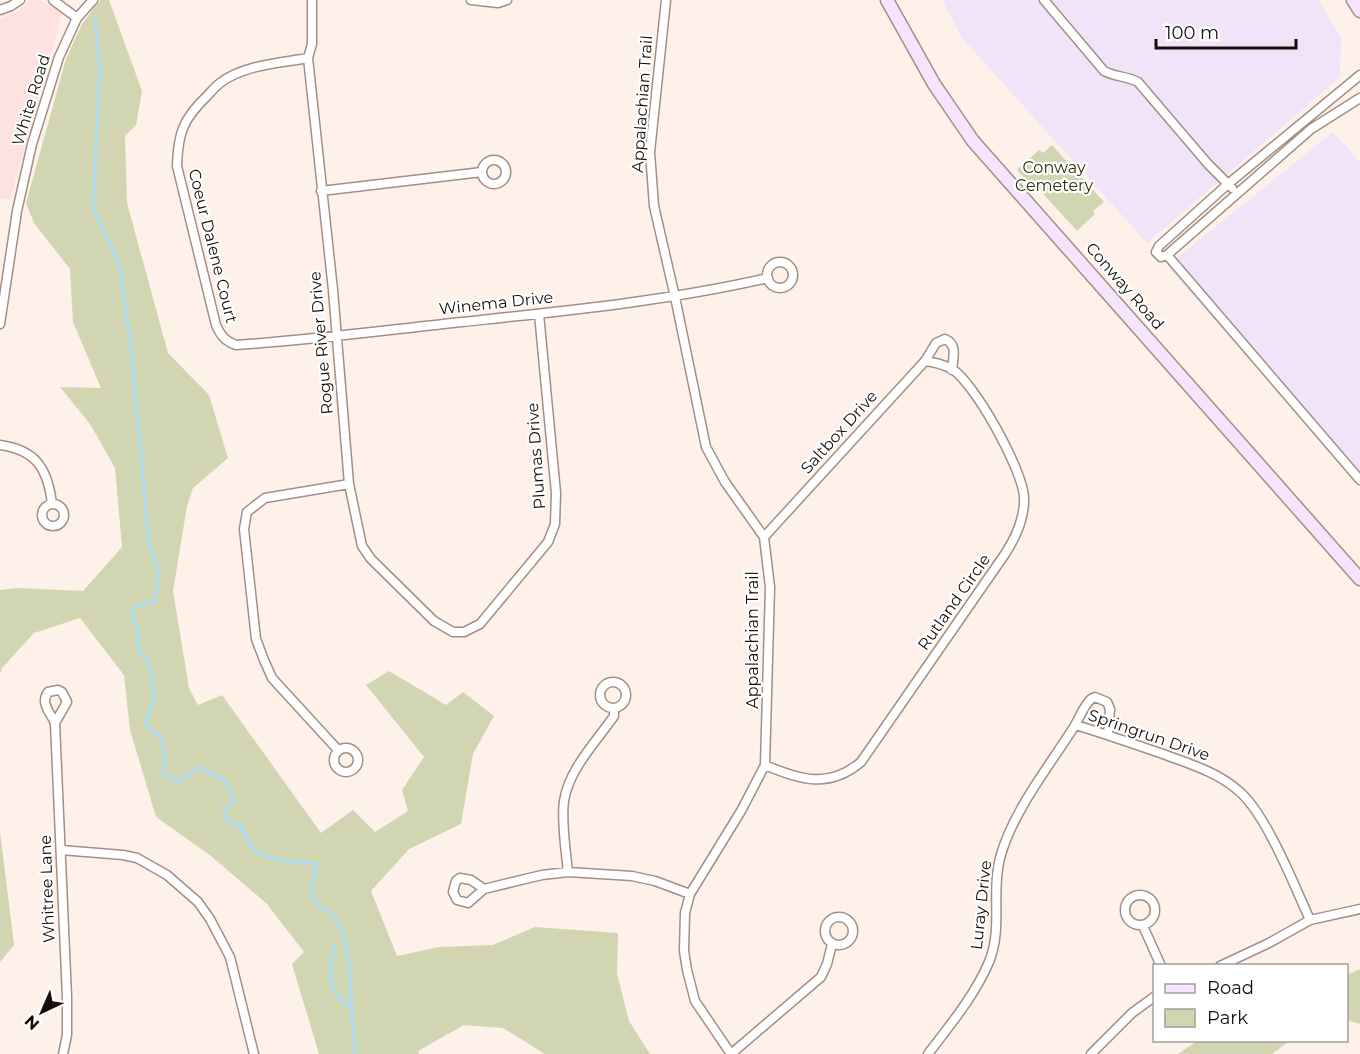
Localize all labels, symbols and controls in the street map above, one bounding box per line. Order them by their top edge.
scale bar [1156,12,1296,50]
text: 100 m [1165,22,1219,44]
street label: Appalachian Trail [628,35,656,173]
street label: White Road [8,52,54,148]
park label: Conway Cemetery [1015,158,1093,195]
street label: Coeur Dalene Court [185,167,241,326]
street label: Conway Road [1082,239,1168,333]
street label: Rogue River Drive [305,271,337,415]
street label: Winema Drive [438,288,554,318]
street label: Saltbox Drive [797,387,881,477]
street label: Plumas Drive [523,402,549,510]
street label: Rutland Circle [914,550,994,654]
street label: Appalachian Trail [743,571,762,709]
street label: Springrun Drive [1086,705,1212,765]
street label: Whitree Lane [36,835,58,943]
street label: Luray Drive [967,859,995,951]
legend [1153,964,1348,1042]
text: Road [1207,977,1254,999]
north arrow [12,982,72,1042]
text: Park [1207,1007,1248,1029]
text: N [21,1011,43,1034]

